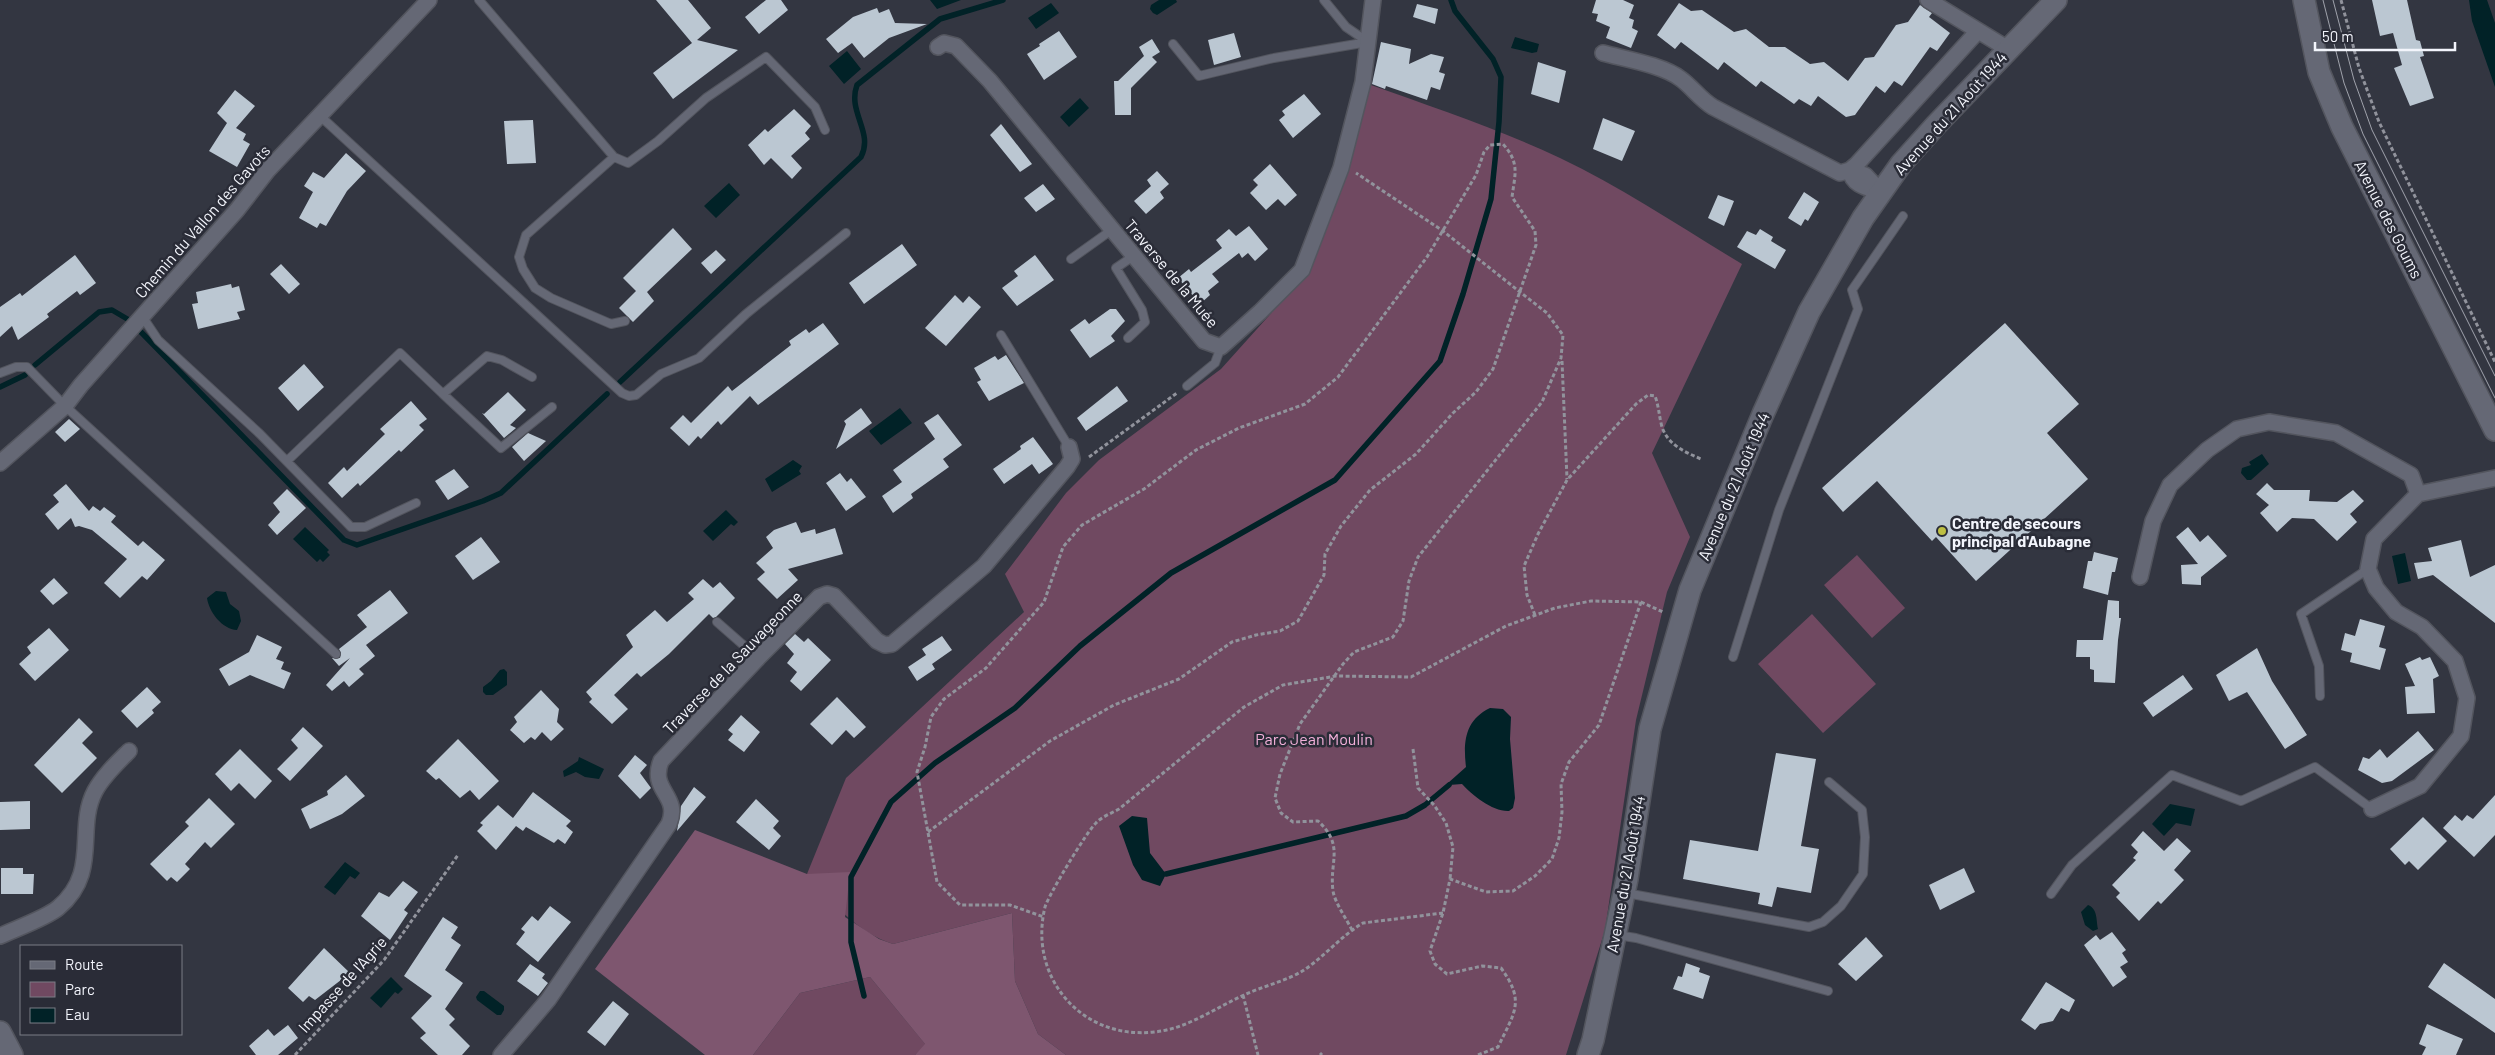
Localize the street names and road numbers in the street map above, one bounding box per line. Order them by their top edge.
street label: Avenue du 21 Août 1944 [1890,48,2010,178]
street label: Chemin du Vallon des Gavots [130,141,274,301]
street label: Avenue des Goums [2351,157,2427,281]
street label: Traverse de la Muée [1121,215,1223,331]
street label: Avenue du 21 Août 1944 [1693,409,1773,563]
street label: Traverse de la Sauvageonne [659,586,805,738]
street label: Avenue du 21 Août 1944 [1602,794,1648,954]
street label: Impasse de l'Agrie [294,932,390,1036]

